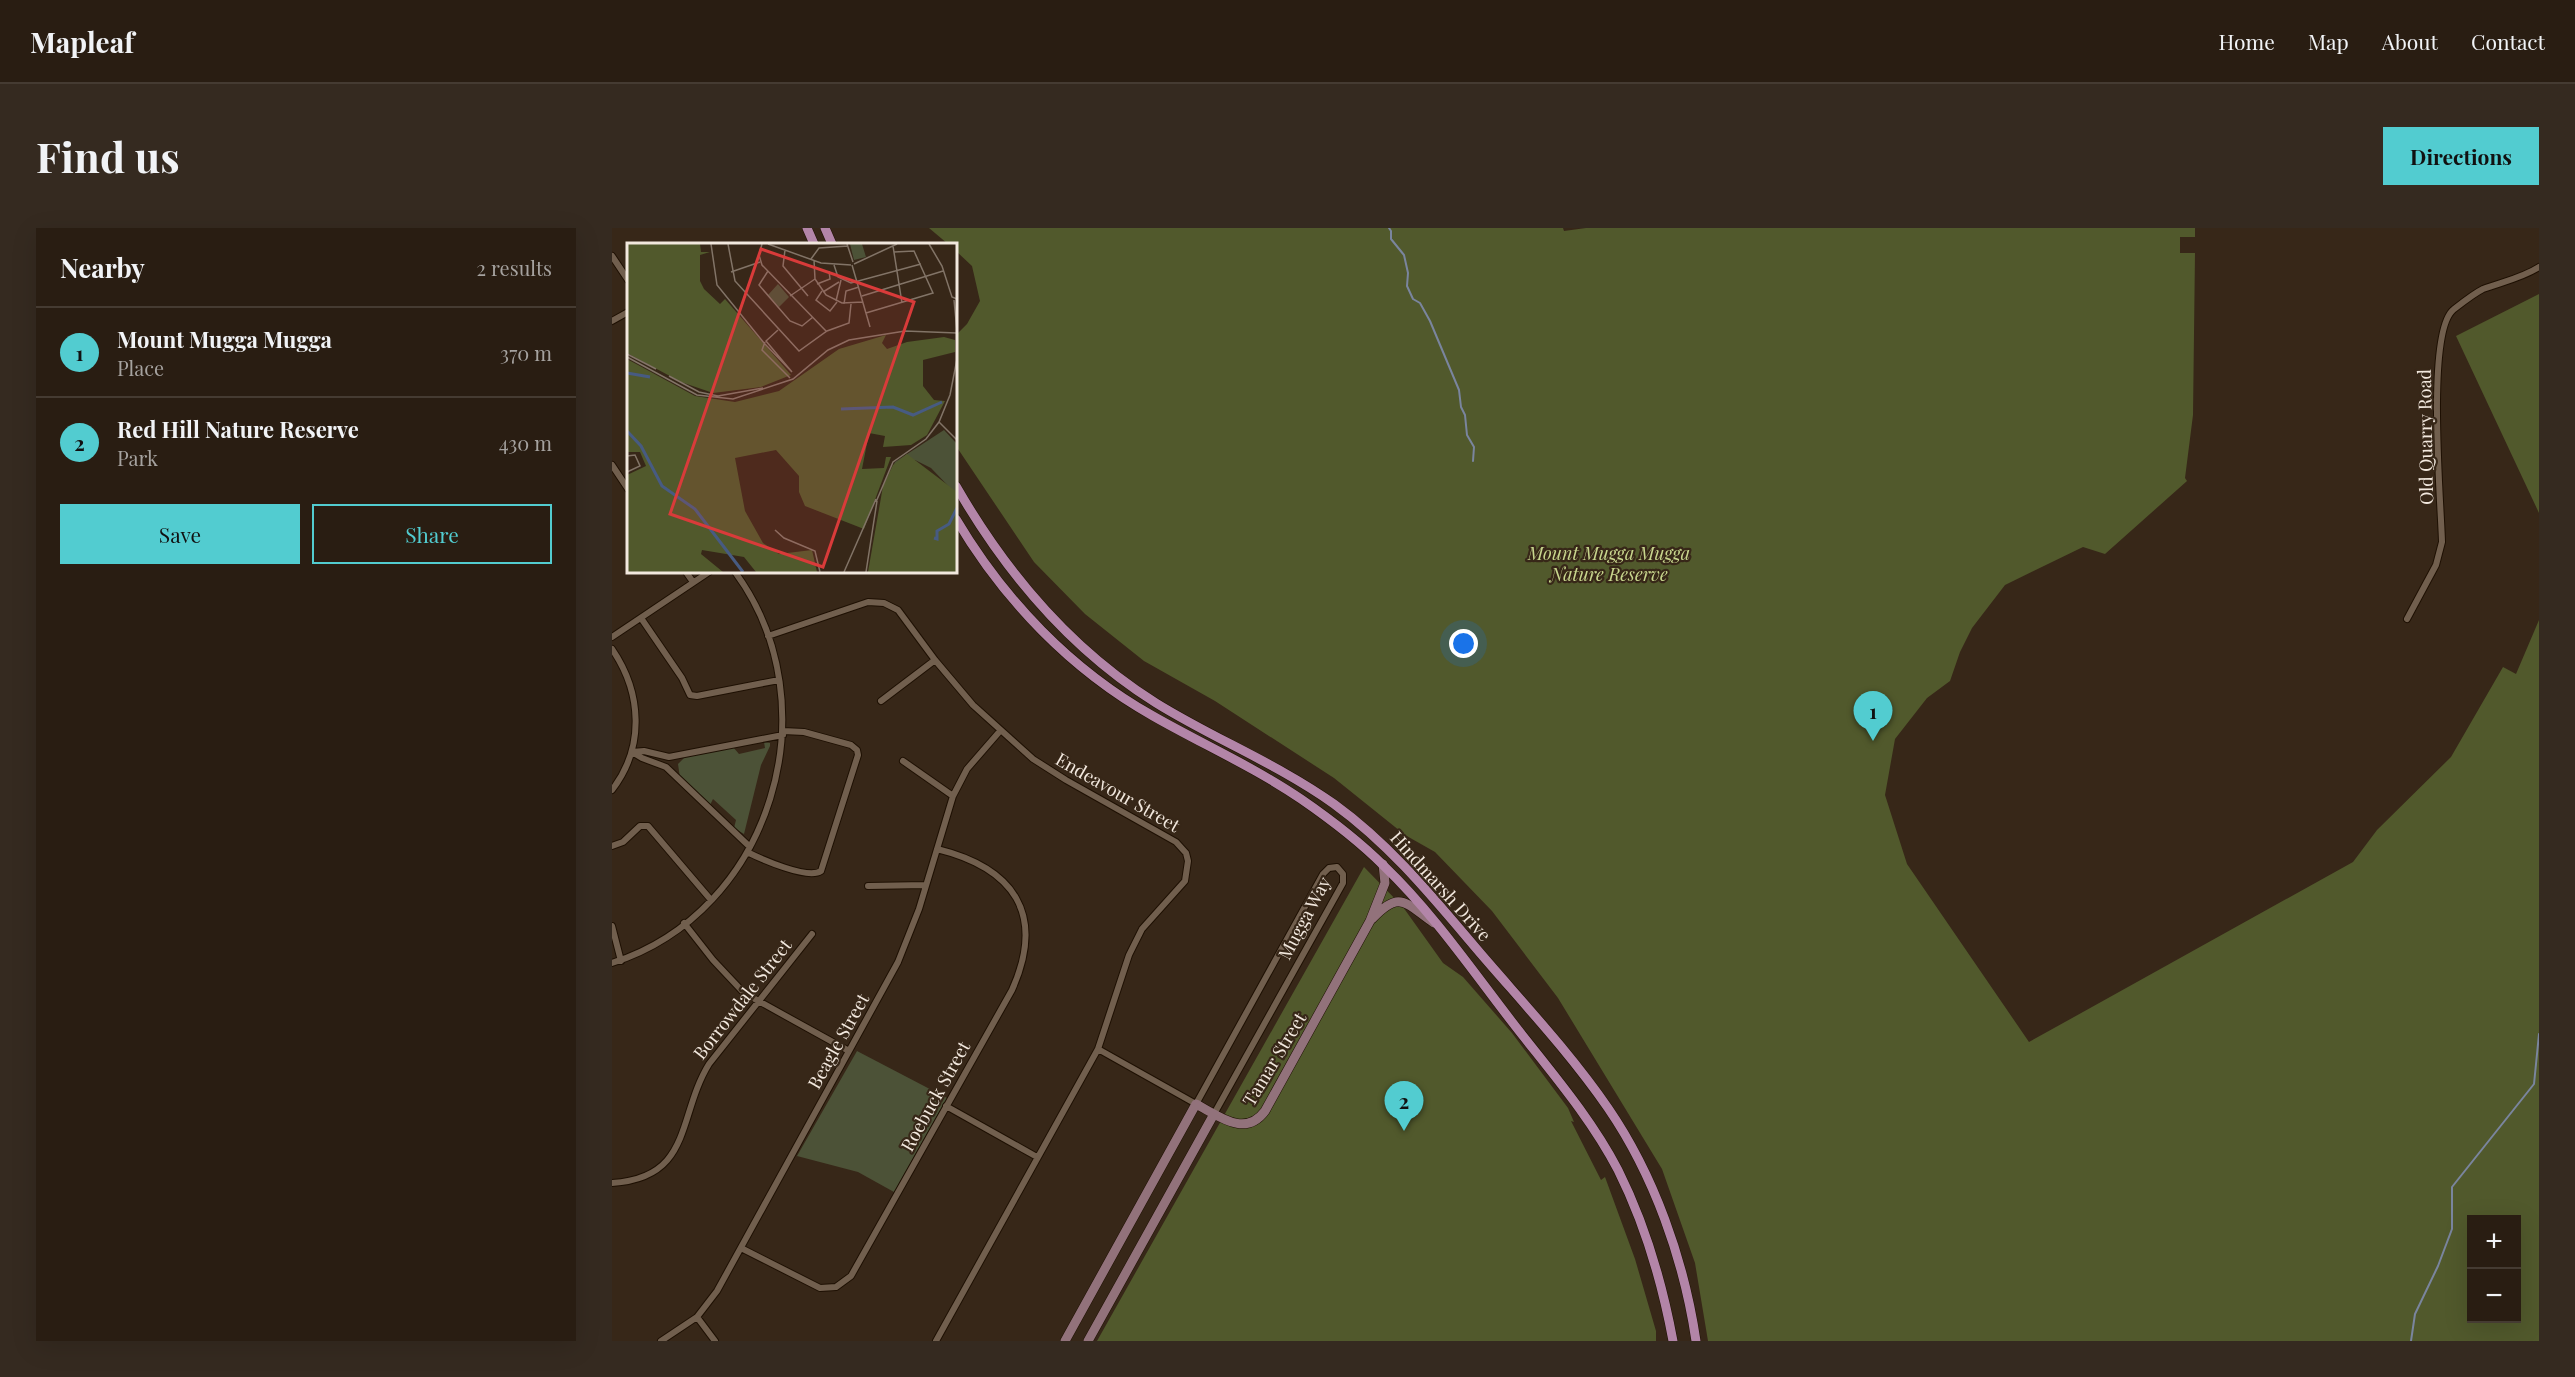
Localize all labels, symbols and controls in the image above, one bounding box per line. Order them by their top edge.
text: Mapleaf [30,23,134,60]
text: Home [2219,27,2275,55]
text: Map [2308,27,2349,55]
text: About [2382,27,2438,55]
text: Contact [2471,27,2545,55]
button: Directions [2383,127,2539,185]
text: Find us [36,128,180,184]
inset map [627,243,957,573]
text: Nearby [60,250,145,285]
text: 2 results [477,254,552,281]
text: Mount Mugga Mugga [117,324,332,354]
text: 1 [76,339,83,366]
text: 370 m [500,339,552,366]
text: Place [117,354,164,381]
street label: Old Quarry Road [2412,368,2438,505]
text: Red Hill Nature Reserve [117,414,359,444]
text: 2 [74,429,85,456]
text: 430 m [499,429,552,456]
text: Park [117,444,158,471]
button: Save [60,504,300,564]
button: Share [312,504,552,564]
park label: Mount Mugga Mugga Nature Reserve [1527,541,1690,586]
your location [1449,629,1478,658]
pin: 1 [1854,692,1892,741]
street label: Endeavour Street [1052,747,1185,838]
street label: Hindmarsh Drive [1385,826,1497,946]
street label: Mugga Way [1272,872,1336,964]
street label: Borrowdale Street [687,933,797,1064]
street label: Beagle Street [802,988,874,1093]
street label: Tamar Street [1237,1007,1312,1110]
street label: Roebuck Street [895,1036,975,1155]
pin: 2 [1384,1082,1424,1131]
map controls [2467,1215,2521,1323]
button: + [2467,1215,2521,1269]
button: − [2467,1269,2521,1323]

